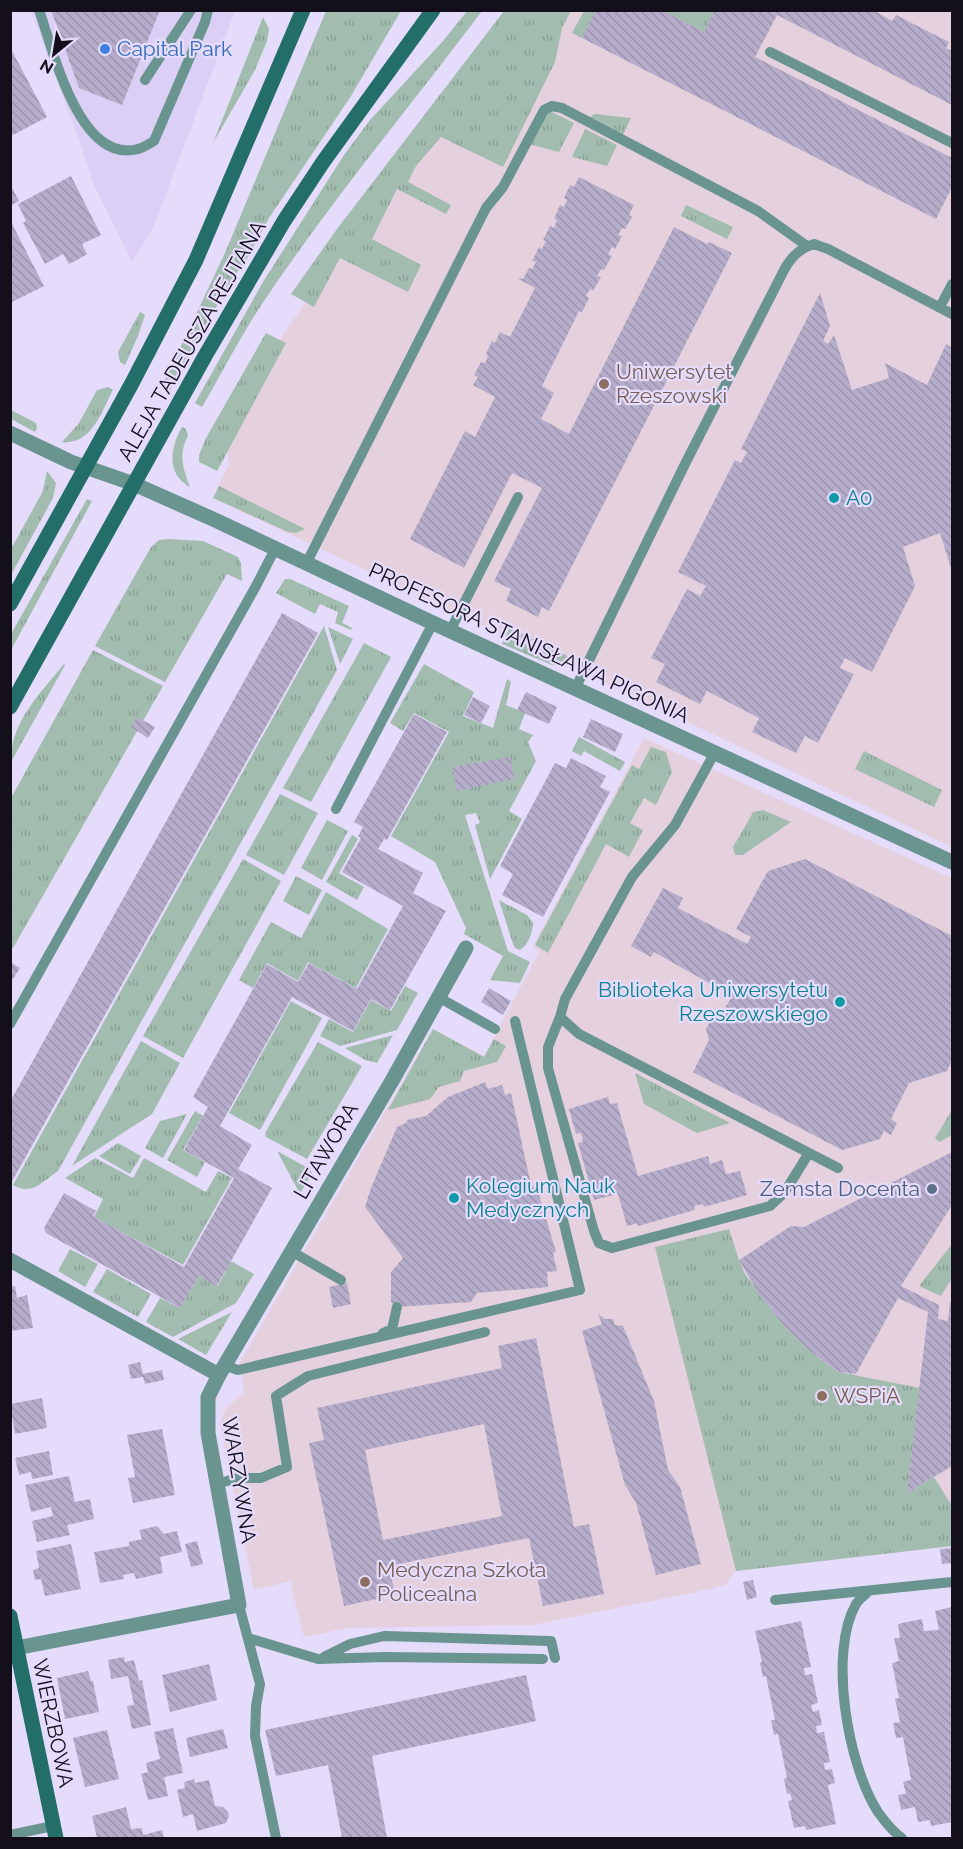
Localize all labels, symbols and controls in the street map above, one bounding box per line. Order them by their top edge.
north arrow [24,24,84,84]
place label: Capital Park [117,36,232,61]
marker: Capital Park [98,42,112,56]
text: N [37,55,57,78]
street label: ALEJA TADEUSZA REJTANA [112,216,271,466]
place label: Uniwersytet Rzeszowski [616,359,732,408]
marker: Uniwersytet Rzeszowski [597,377,611,391]
place label: A0 [846,485,873,510]
marker: A0 [827,491,841,505]
street label: PROFESORA STANISŁAWA PIGONIA [365,557,693,728]
place label: Biblioteka Uniwersytetu Rzeszowskiego [598,977,828,1026]
marker: Biblioteka Uniwersytetu Rzeszowskiego [833,995,847,1009]
street label: LITAWORA [288,1098,363,1203]
place label: Kolegium Nauk Medycznych [466,1173,615,1222]
place label: Zemsta Docenta [760,1176,920,1201]
marker: Zemsta Docenta [925,1182,939,1196]
marker: Kolegium Nauk Medycznych [447,1191,461,1205]
place label: WSPiA [834,1383,900,1408]
marker: WSPiA [815,1389,829,1403]
street label: WARZYWNA [217,1415,262,1545]
place label: Medyczna Szkoła Policealna [377,1557,546,1606]
marker: Medyczna Szkoła Policealna [358,1575,372,1589]
street label: WIERZBOWA [28,1656,79,1790]

